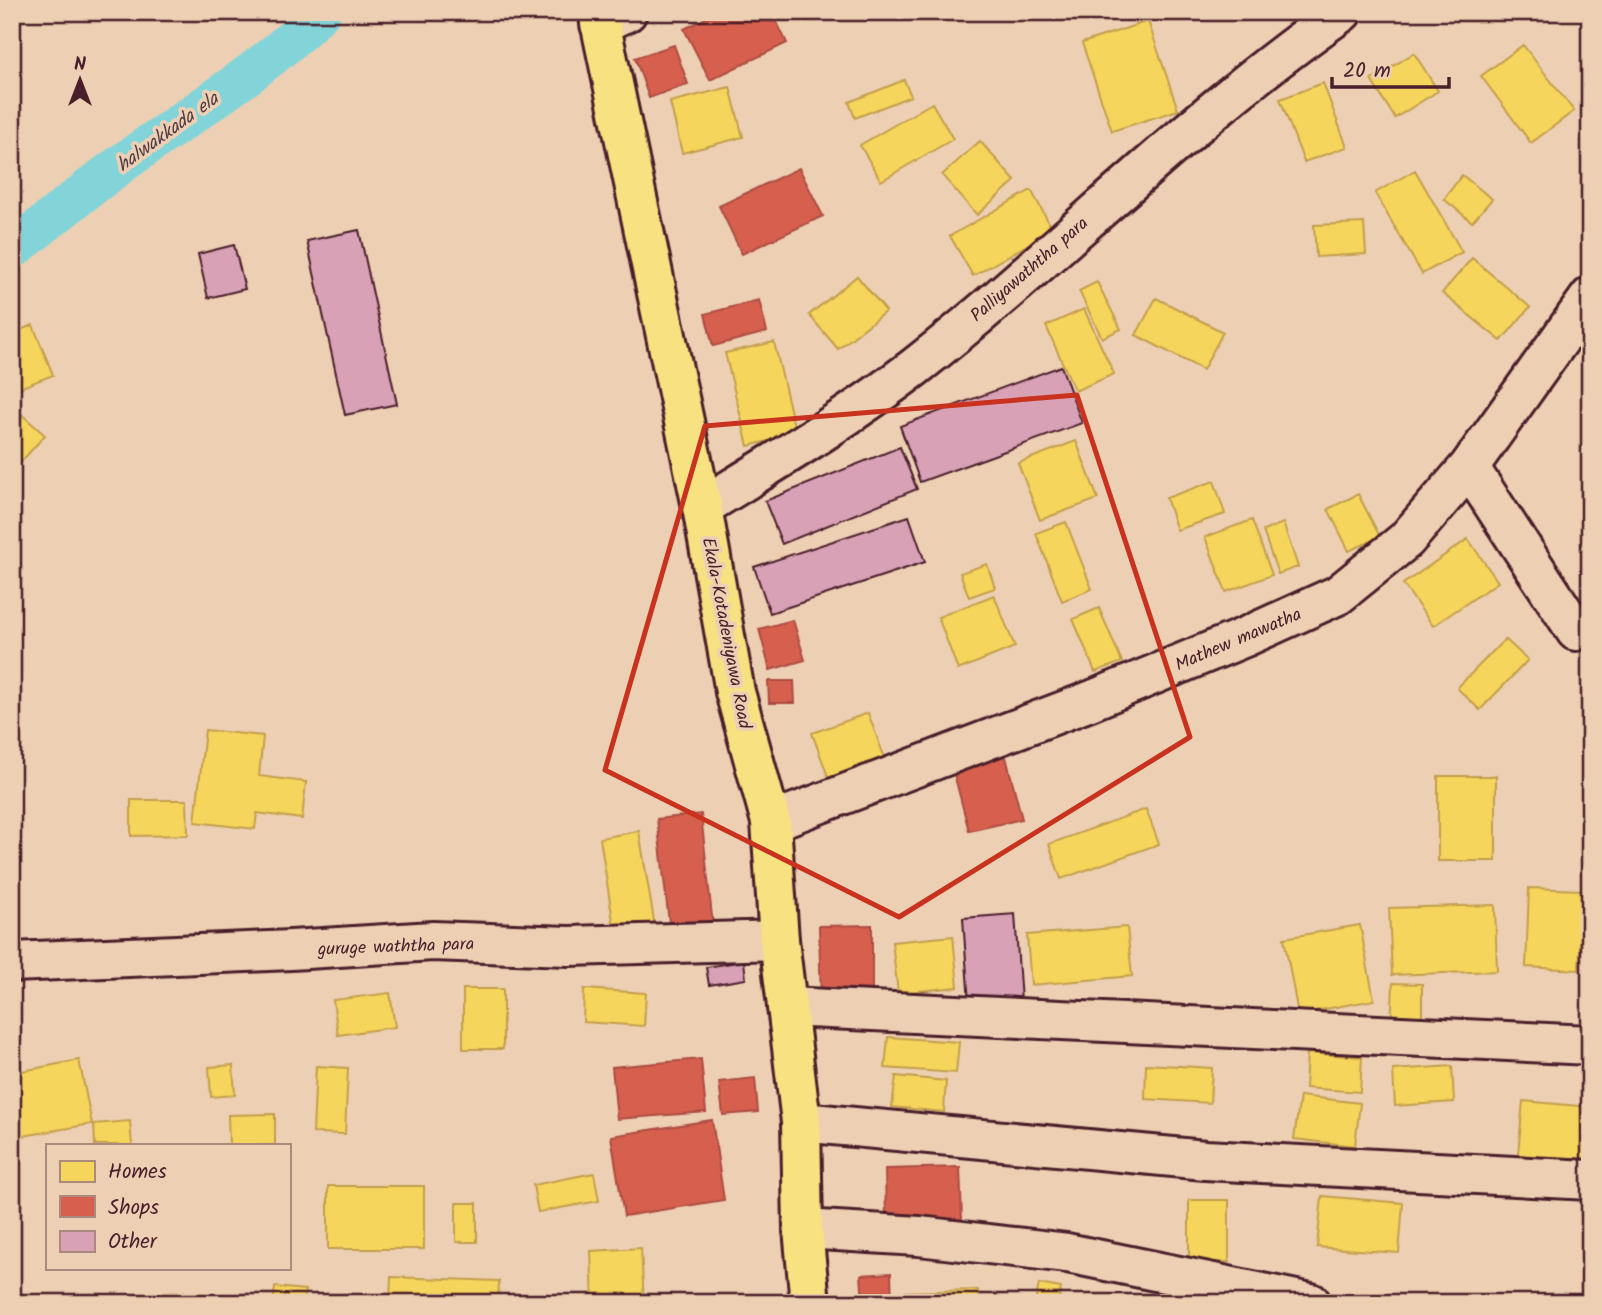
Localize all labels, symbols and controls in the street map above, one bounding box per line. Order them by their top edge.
north arrow [46,46,116,116]
scale bar [1332,46,1450,90]
text: N [74,50,86,80]
text: 20 m [1343,55,1391,88]
water label: halwakkada ela [111,84,227,180]
street label: Palliyawaththa para [964,210,1096,330]
street label: Ekala-Kotadeniyawa Road [693,535,759,732]
street label: Mathew mawatha [1171,601,1306,680]
street label: guruge waththa para [316,930,475,965]
legend [46,1144,290,1270]
text: Homes [108,1156,167,1189]
text: Shops [108,1192,159,1225]
text: Other [108,1226,158,1259]

